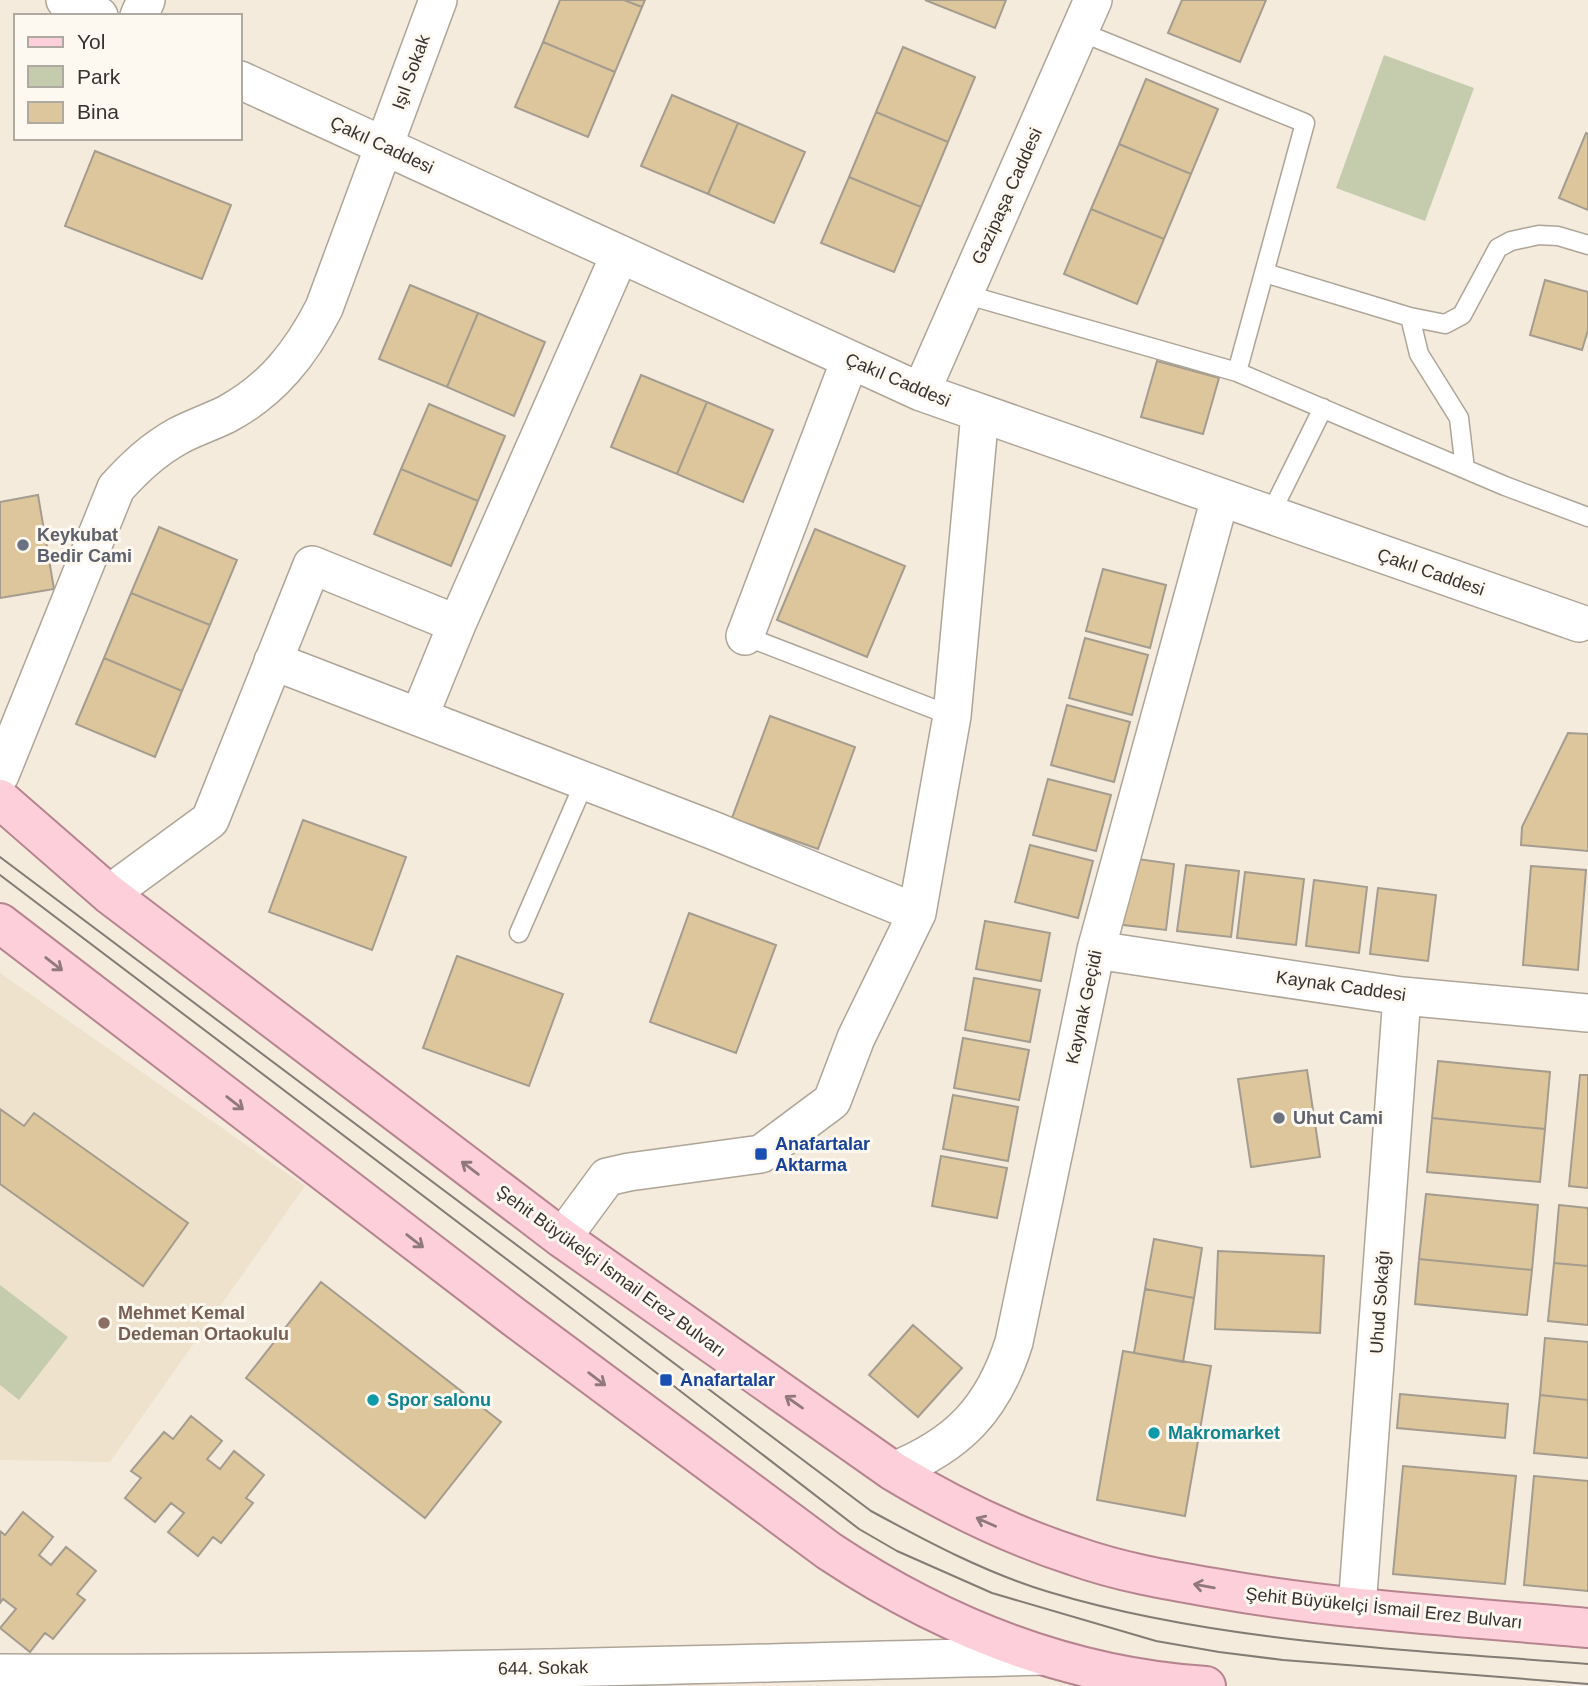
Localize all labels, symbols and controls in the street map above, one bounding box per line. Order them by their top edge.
legend [14,14,242,140]
text: Yol [77,30,105,53]
street label: Işıl Sokak [388,31,434,112]
text: Park [77,65,121,88]
text: Bina [77,100,119,123]
street label: Çakıl Caddesi [327,112,437,178]
street label: Gazipaşa Caddesi [968,125,1046,267]
street label: Çakıl Caddesi [843,349,953,411]
place label: Keykubat Bedir Cami [37,525,132,566]
marker: Keykubat Bedir Cami [15,537,31,553]
street label: Çakıl Caddesi [1375,544,1487,600]
street label: Kaynak Geçidi [1062,948,1106,1066]
one-way arrow [45,956,64,971]
street label: Kaynak Caddesi [1275,967,1407,1005]
one-way arrow [225,1095,244,1110]
place label: Uhut Cami [1293,1108,1383,1128]
marker: Uhut Cami [1271,1110,1287,1126]
place label: Anafartalar Aktarma [775,1134,870,1175]
marker: Anafartalar Aktarma [753,1146,769,1162]
one-way arrow [461,1161,480,1176]
street label: Şehit Büyükelçi İsmail Erez Bulvarı [493,1181,729,1361]
one-way arrow [405,1234,424,1249]
street label: Uhud Sokağı [1366,1249,1394,1355]
place label: Mehmet Kemal Dedeman Ortaokulu [118,1303,289,1344]
marker: Mehmet Kemal Dedeman Ortaokulu [96,1315,112,1331]
place label: Anafartalar [680,1370,775,1390]
one-way arrow [587,1371,605,1386]
marker: Anafartalar [658,1372,674,1388]
place label: Spor salonu [387,1390,491,1410]
marker: Spor salonu [365,1392,381,1408]
one-way arrow [785,1395,804,1409]
place label: Makromarket [1168,1423,1280,1443]
marker: Makromarket [1146,1425,1162,1441]
one-way arrow [976,1515,998,1528]
one-way arrow [1193,1579,1216,1593]
street label: Şehit Büyükelçi İsmail Erez Bulvarı [1245,1584,1523,1632]
street label: 644. Sokak [498,1657,589,1679]

